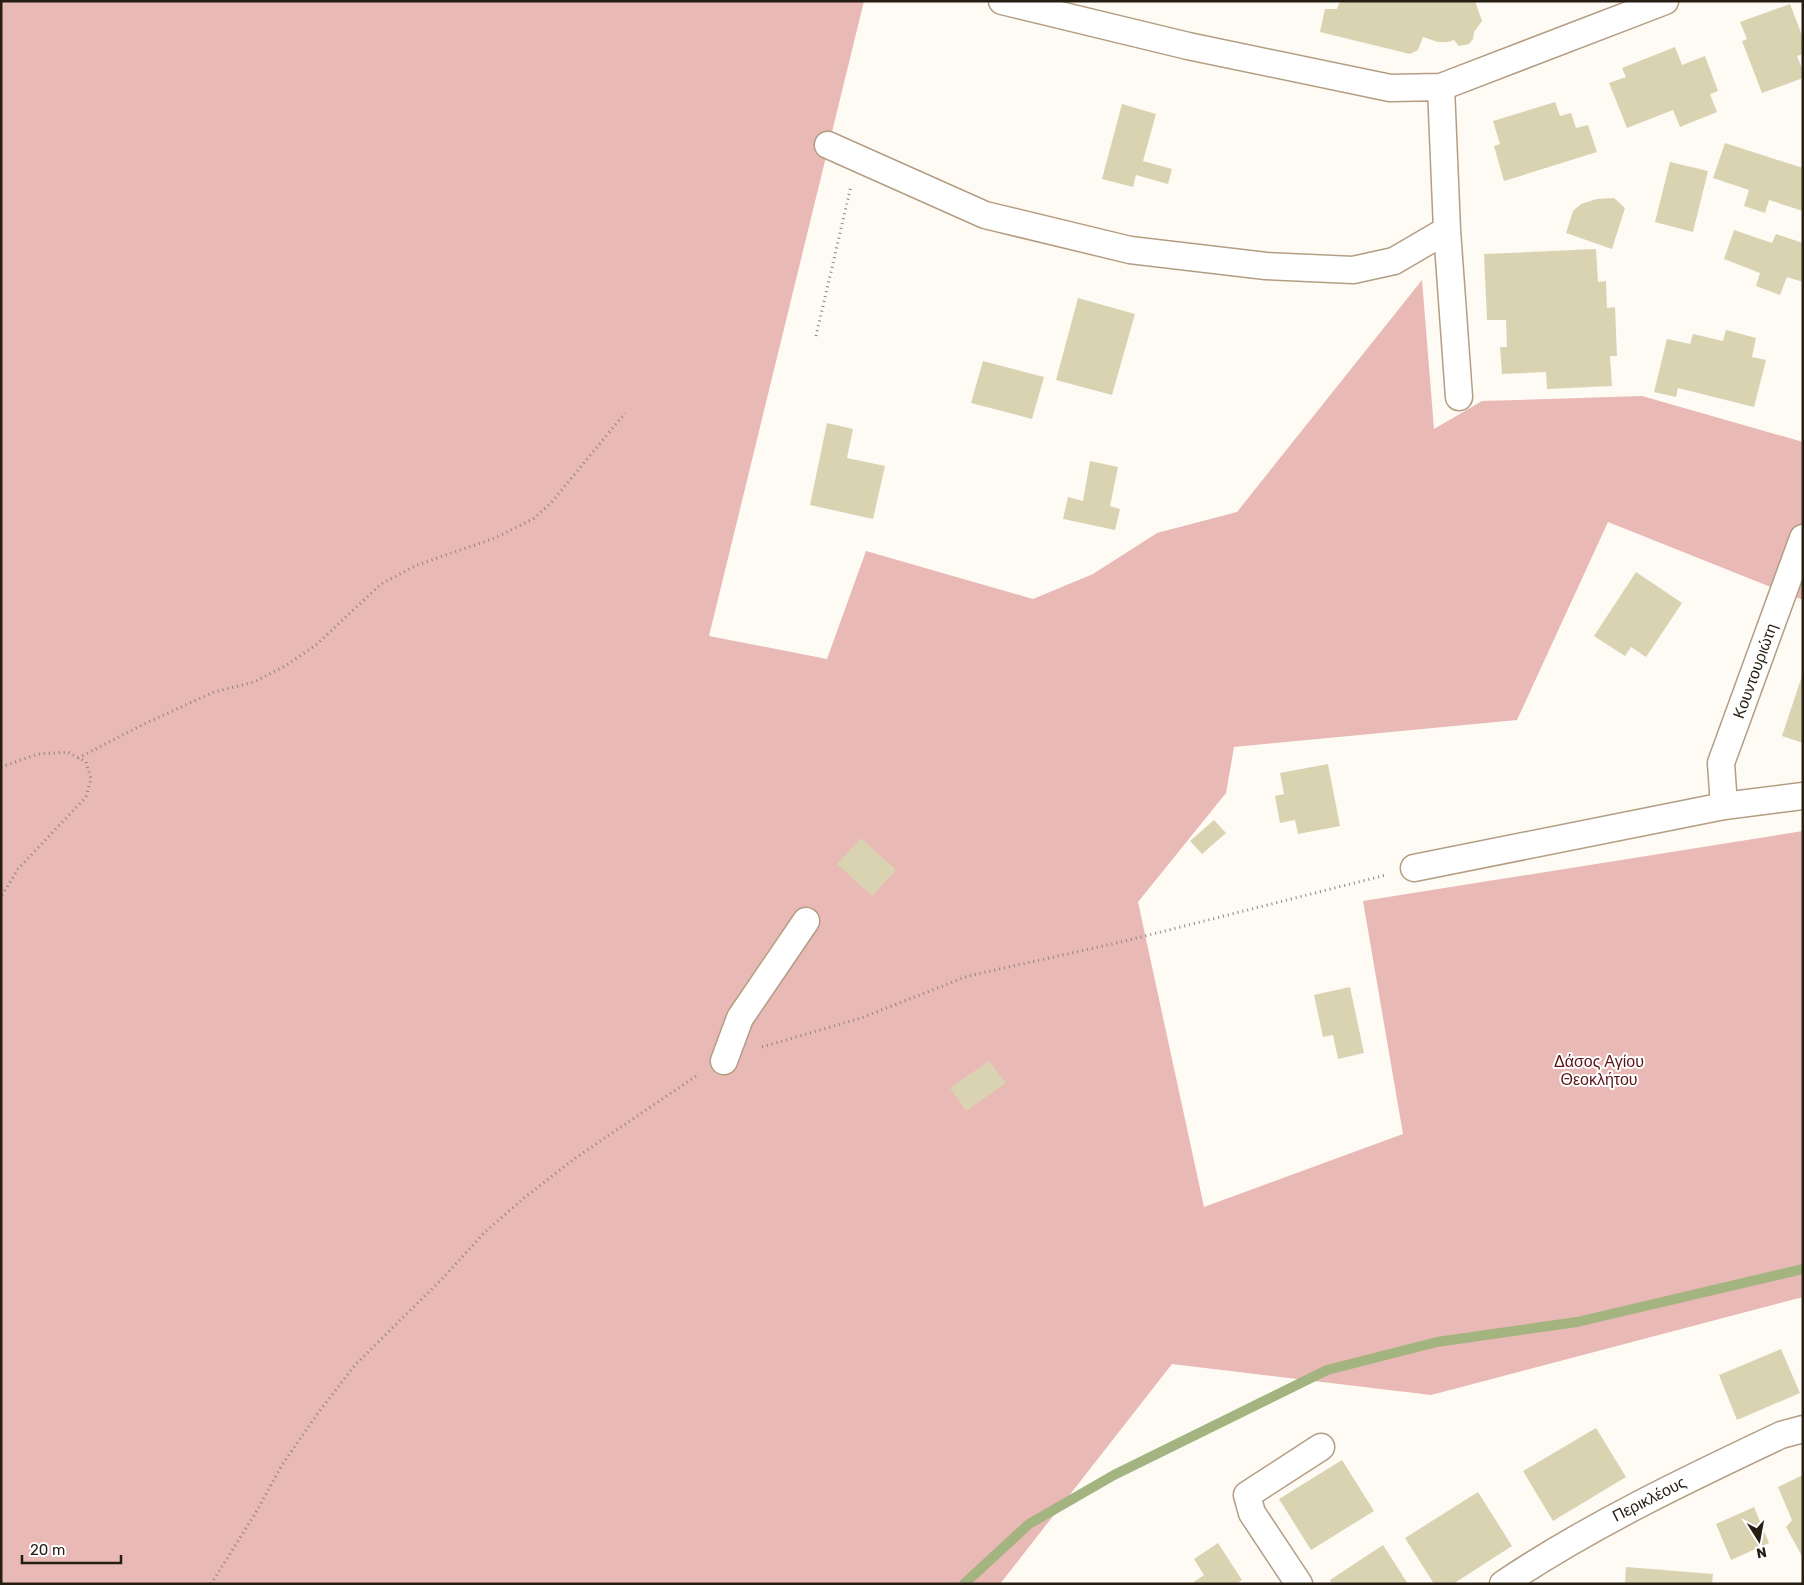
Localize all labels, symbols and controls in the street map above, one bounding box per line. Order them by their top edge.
street label: Κουντουριώτη [1729,621,1781,721]
park label: Δάσος Αγίου Θεοκλήτου [1554,1052,1644,1089]
street label: Περικλέους [1609,1472,1689,1526]
north arrow [1734,1515,1784,1565]
scale bar [22,1532,121,1564]
text: 20 m [30,1541,65,1559]
text: N [1755,1543,1768,1562]

